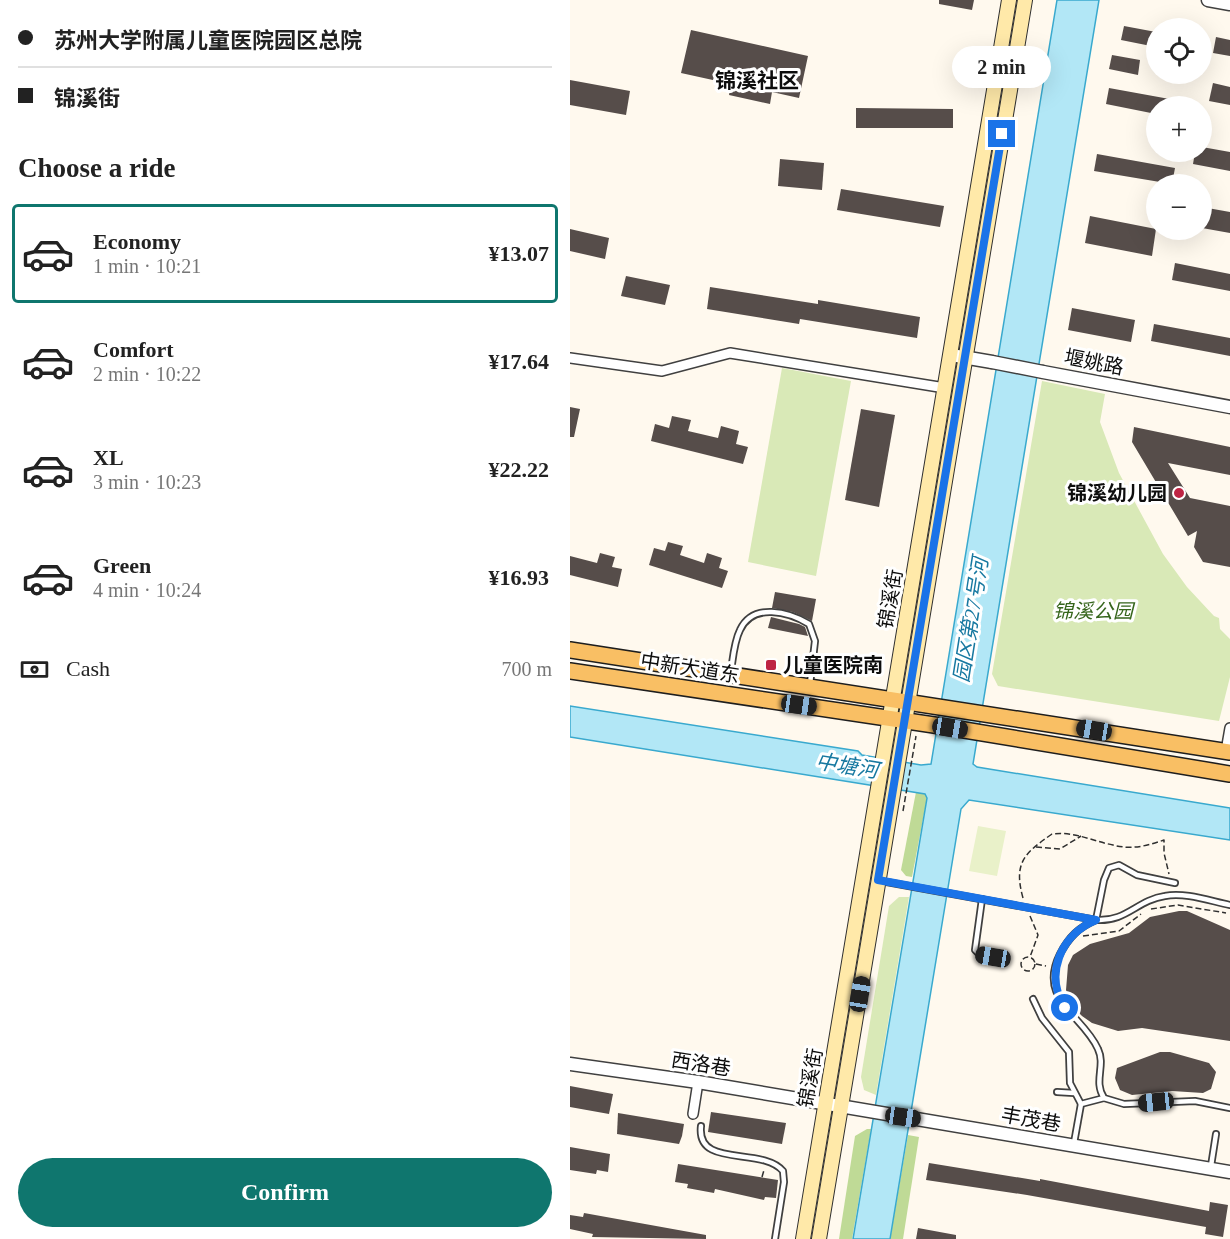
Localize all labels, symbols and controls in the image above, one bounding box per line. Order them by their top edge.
map controls [1146,18,1212,240]
button: locate [1146,18,1212,84]
text: 苏州大学附属儿童医院园区总院 [54,28,362,53]
callout: 2 min [952,47,1052,89]
text: 2 min [977,56,1026,78]
district label: 锦溪社区 [715,69,799,93]
text: 锦溪街 [54,86,120,111]
button: + [1146,96,1212,162]
route end [988,120,1015,147]
text: Choose a ride [18,153,176,183]
button: − [1146,174,1212,240]
icon: car [21,227,75,281]
text: Economy [93,229,181,254]
text: ¥13.07 [489,241,549,266]
text: 1 min · 10:21 [93,255,201,277]
icon: car [21,335,75,389]
text: Comfort [93,337,174,362]
street label: 堰姚路 [1062,345,1126,379]
text: ¥17.64 [489,349,549,374]
text: 2 min · 10:22 [93,363,201,385]
icon: car [21,443,75,497]
text: XL [93,445,124,470]
text: ¥22.22 [489,457,549,482]
text: 3 min · 10:23 [93,471,201,493]
place label: 锦溪幼儿园 [1067,482,1167,504]
marker: 锦溪幼儿园 [1172,486,1186,500]
icon: car [21,551,75,605]
water label: 园区第27号河 [949,552,993,684]
text: Green [93,553,151,578]
text: ¥16.93 [489,565,549,590]
street label: 锦溪街 [874,568,906,630]
text: 4 min · 10:24 [93,579,201,601]
park label: 锦溪公园 [1053,600,1136,622]
street label: 中新大道东 [639,649,741,687]
icon: cash [18,653,51,686]
place label: 儿童医院南 [783,654,883,676]
text: Cash [66,656,110,681]
text: 700 m [501,658,552,680]
marker: 儿童医院南 [764,658,778,672]
car [780,694,818,716]
car [931,716,969,740]
car [1075,718,1113,742]
water label: 中塘河 [814,749,884,783]
car [974,945,1012,969]
car [848,975,872,1013]
route start [1051,994,1078,1021]
street label: 锦溪街 [794,1047,826,1109]
street label: 西洛巷 [670,1048,732,1080]
car [1137,1091,1175,1113]
street label: 丰茂巷 [1000,1103,1062,1135]
car [884,1106,922,1128]
button: Confirm [18,1158,552,1227]

